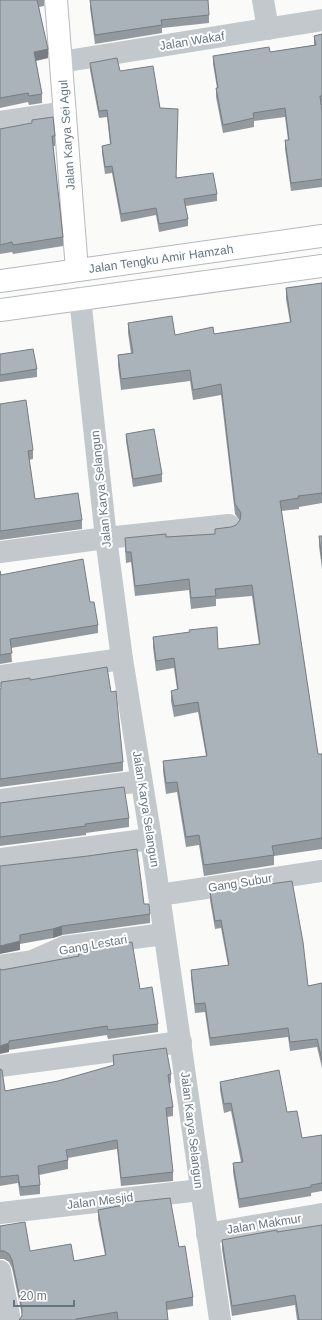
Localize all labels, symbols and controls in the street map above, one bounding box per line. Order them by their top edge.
street label: Jalan Wakaf [159,29,226,53]
street label: Jalan Karya Sei Agul [56,79,78,191]
street label: Jalan Tengku Amir Hamzah [88,242,234,276]
street label: Jalan Karya Selangun [88,430,114,548]
street label: Jalan Karya Selangun [130,750,162,868]
street label: Gang Subur [207,871,273,895]
street label: Gang Lestari [58,932,128,958]
street label: Jalan Karya Selangun [178,1071,206,1189]
street label: Jalan Mesjid [66,1190,134,1212]
street label: Jalan Makmur [226,1211,302,1237]
scale bar [14,1282,74,1308]
text: 20 m [20,1289,47,1303]

